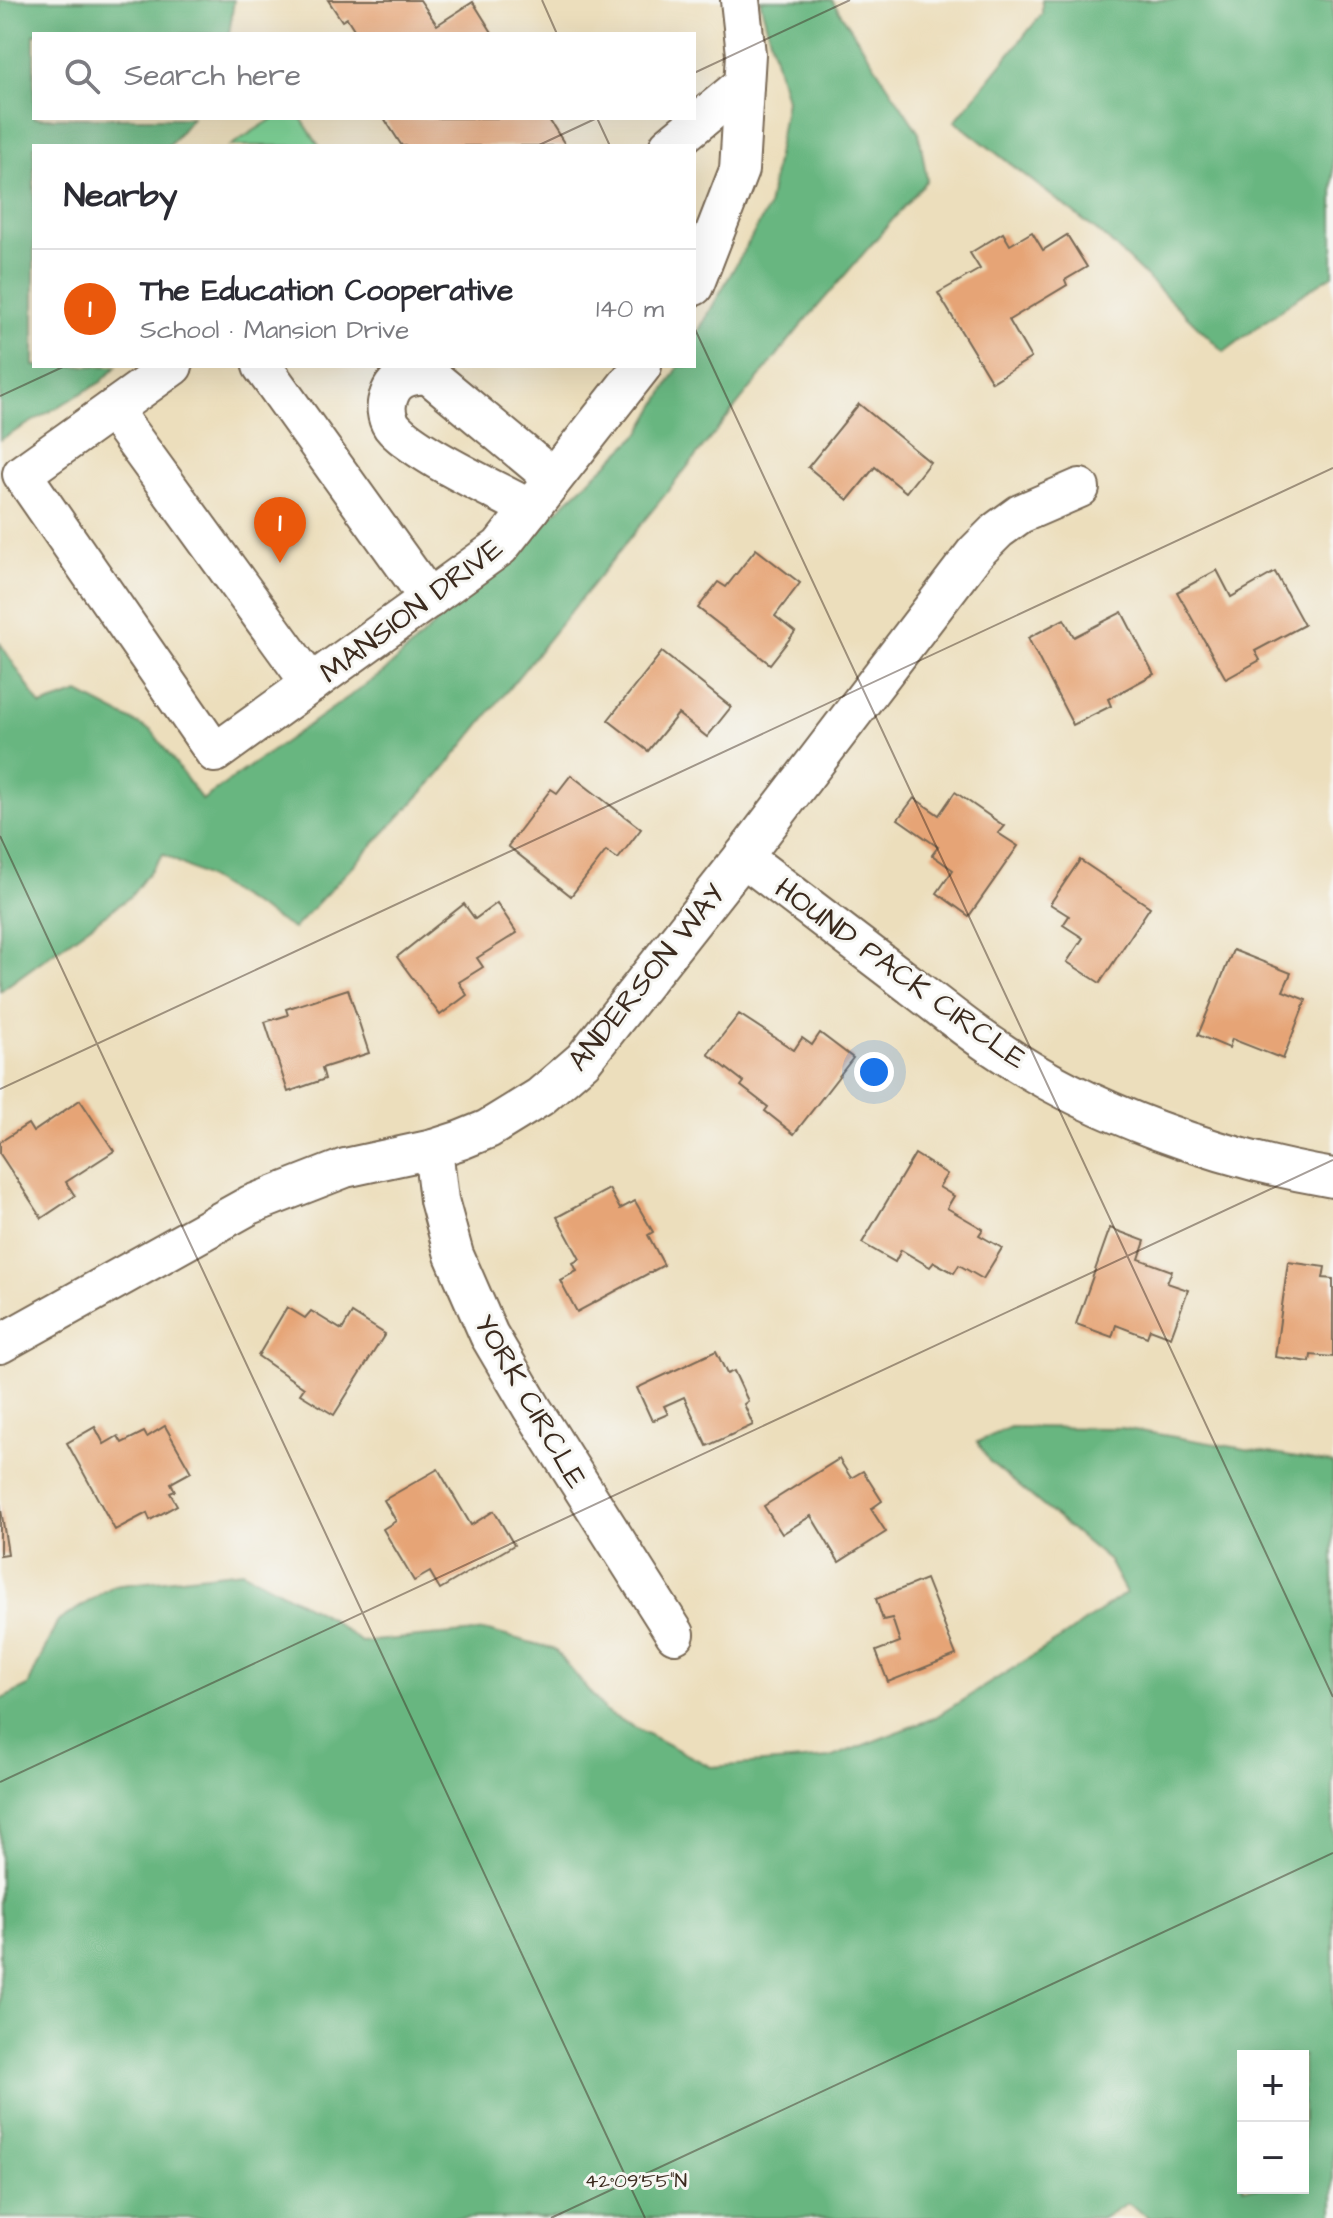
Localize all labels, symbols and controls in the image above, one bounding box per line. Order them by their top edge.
search box [32,32,696,120]
icon: search [60,54,104,98]
text: Search here [124,55,301,97]
text: Nearby [64,172,178,220]
text: The Education Cooperative [140,270,513,312]
text: 1 [88,291,92,327]
text: 140 m [596,291,664,327]
text: School · Mansion Drive [140,312,409,348]
pin: 1 [254,497,306,563]
street label: MANSION DRIVE [311,528,512,694]
street label: HOUND PACK CIRCLE [766,868,1035,1080]
street label: ANDERSON WAY [558,875,736,1080]
your location [854,1052,894,1092]
street label: YORK CIRCLE [463,1307,597,1496]
map controls [1237,2050,1309,2194]
button: + [1237,2050,1309,2122]
button: − [1237,2122,1309,2194]
text: 42°09'55"N [585,2167,687,2195]

